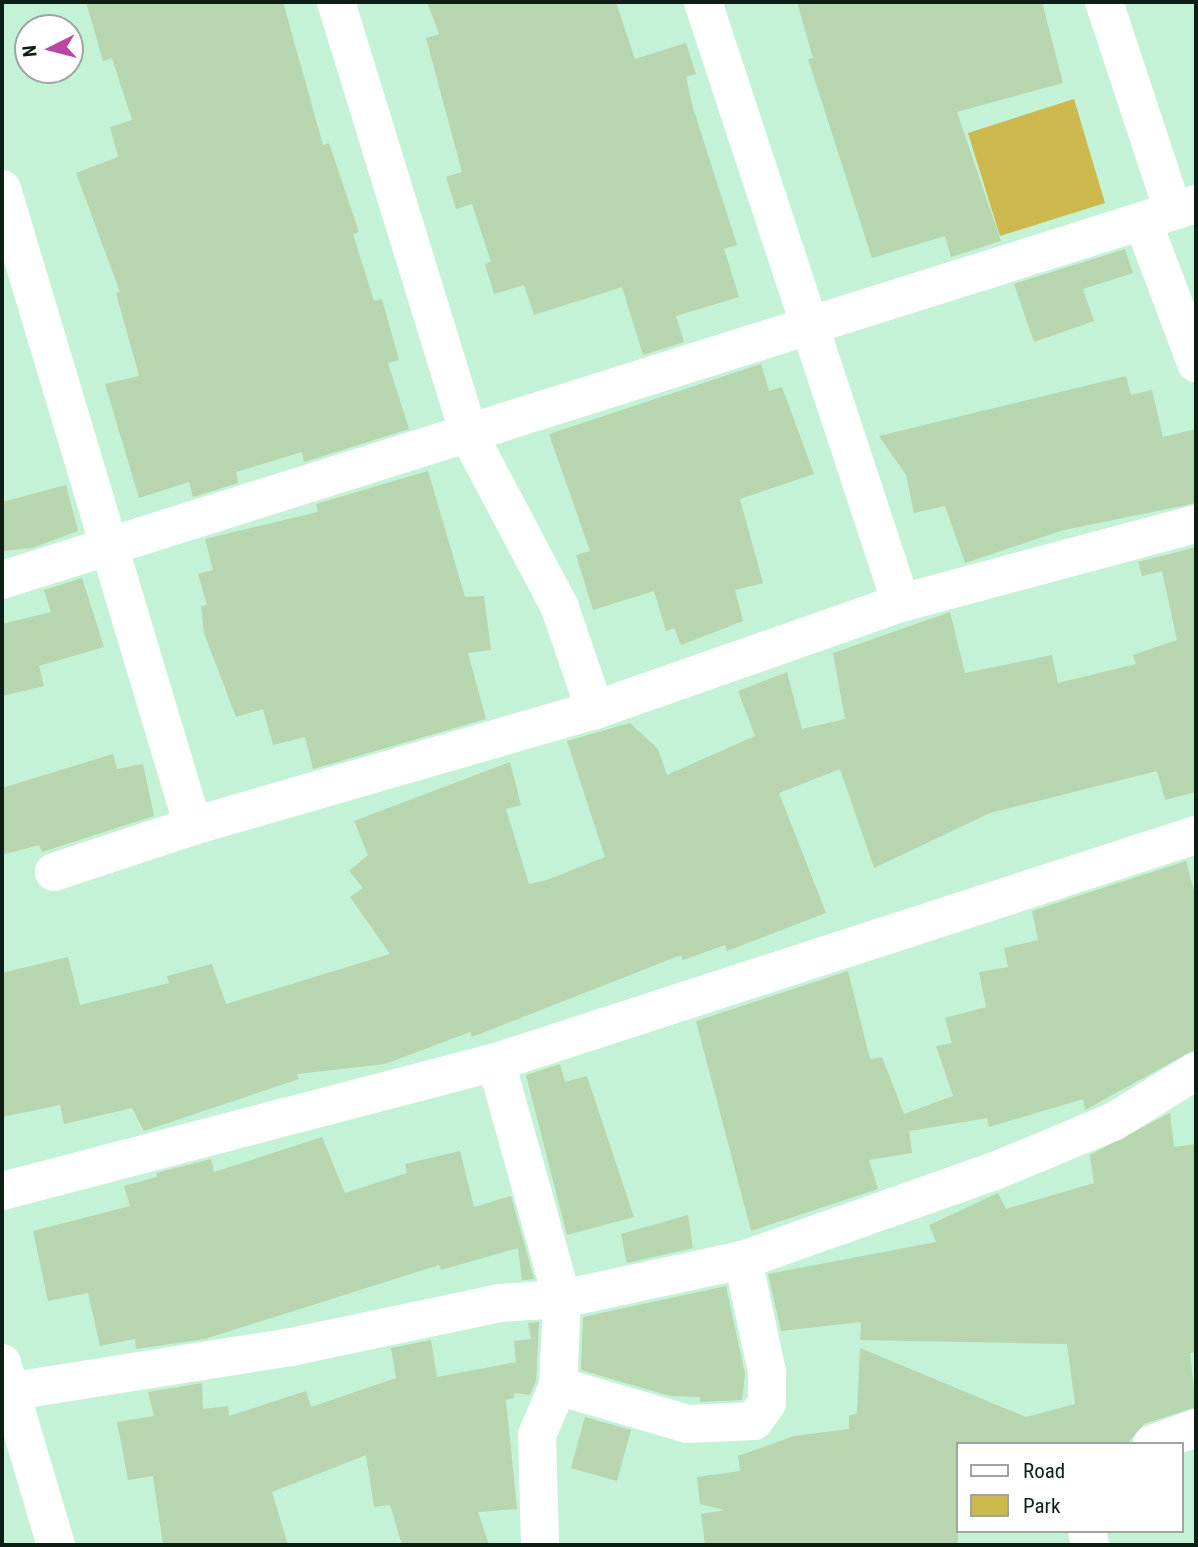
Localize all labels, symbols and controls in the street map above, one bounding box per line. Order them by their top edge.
north arrow [14,14,84,84]
text: N [18,44,42,58]
legend [956,1442,1184,1533]
text: Road [1023,1459,1065,1483]
text: Park [1023,1494,1060,1518]

